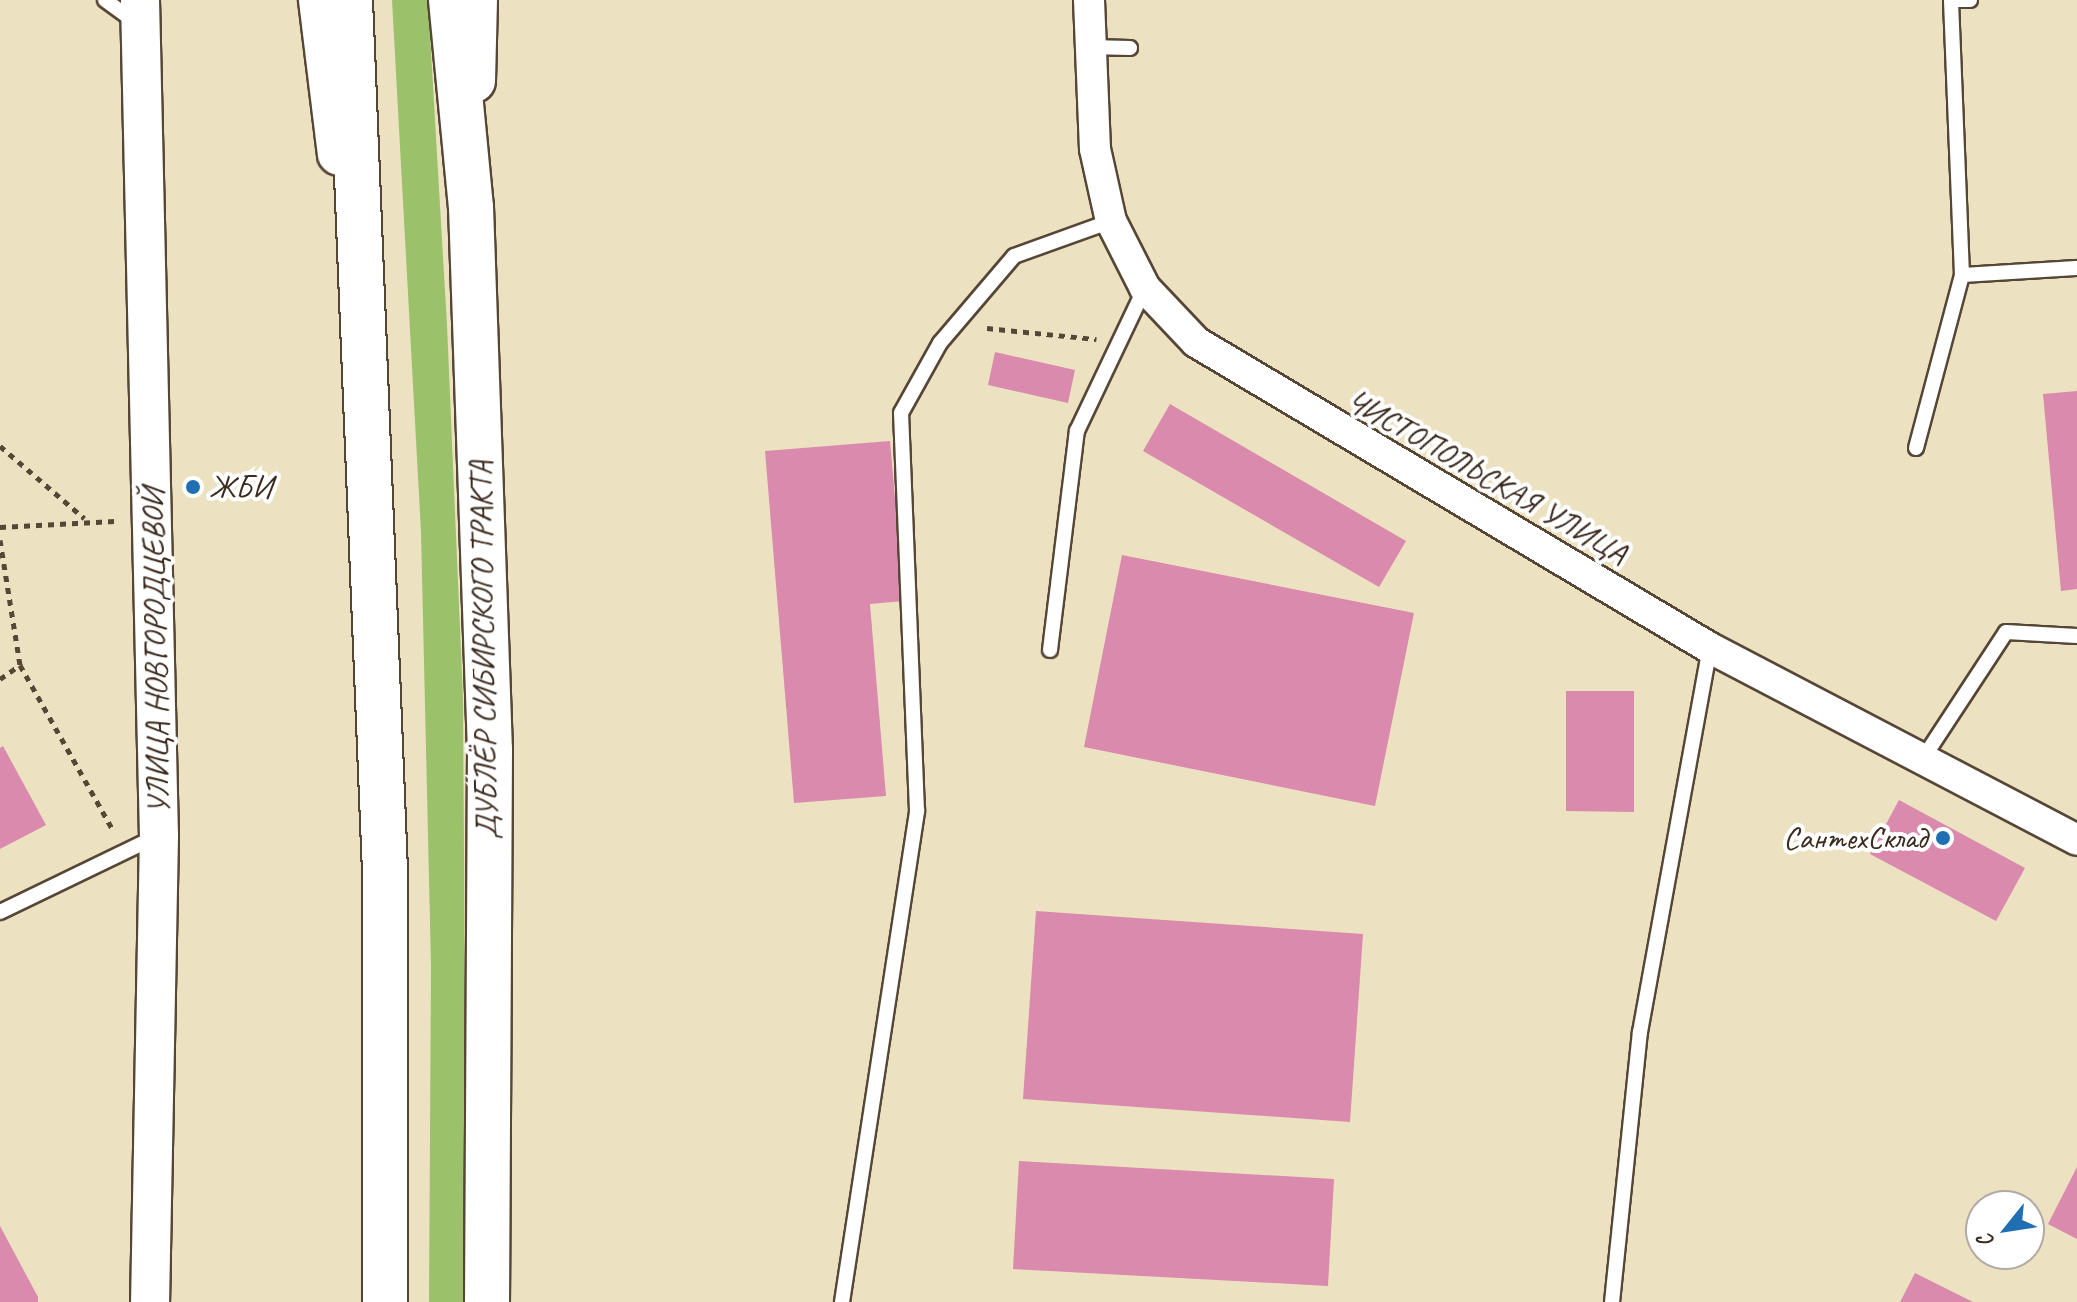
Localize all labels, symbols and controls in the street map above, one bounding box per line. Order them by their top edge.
street label: ЧИСТОПОЛЬСКАЯ УЛИЦА [1341,382,1633,572]
street label: ДУБЛЁР СИБИРСКОГО ТРАКТА [461,460,507,840]
place label: ЖБИ [209,468,272,506]
marker: ЖБИ [184,478,202,496]
street label: УЛИЦА НОВГОРОДЦЕВОЙ [134,488,178,814]
place label: СантехСклад [1783,819,1927,857]
marker: СантехСклад [1934,829,1952,847]
north arrow [1965,1190,2045,1270]
text: С [1971,1229,2001,1253]

